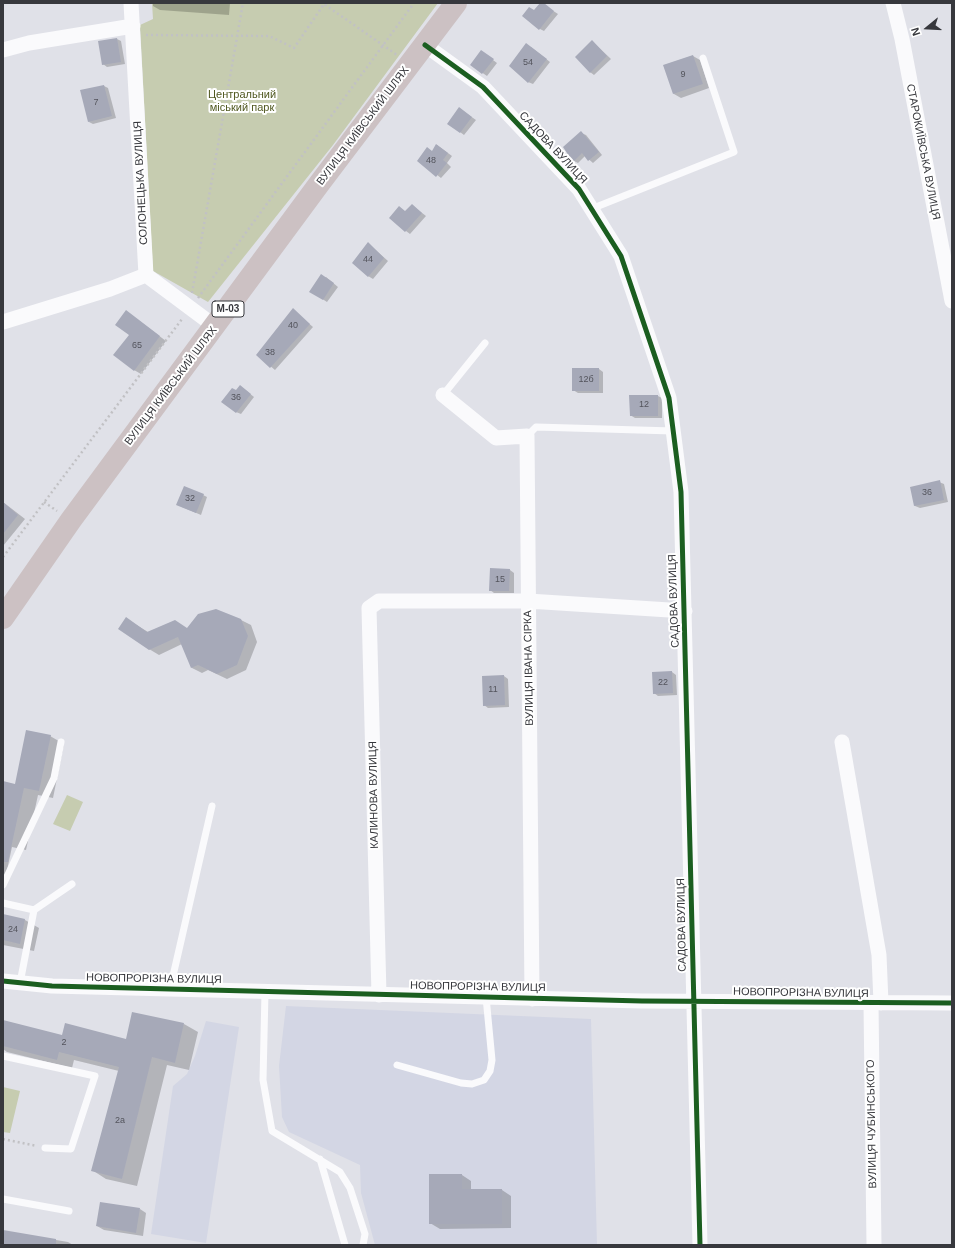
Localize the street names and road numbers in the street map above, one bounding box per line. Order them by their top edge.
street label: ВУЛИЦЯ КИЇВСЬКИЙ ШЛЯХ [314,64,412,188]
street label: СТАРОКИЇВСЬКА ВУЛИЦЯ [903,83,943,221]
street label: САДОВА ВУЛИЦЯ [516,109,590,187]
street label: СОЛОНЕЦЬКА ВУЛИЦЯ [131,121,151,245]
road number: М-03 [212,301,244,317]
street label: ВУЛИЦЯ КИЇВСЬКИЙ ШЛЯХ [122,324,220,448]
street label: САДОВА ВУЛИЦЯ [666,554,682,648]
street label: ВУЛИЦЯ ІВАНА СІРКА [521,610,537,726]
street label: КАЛИНОВА ВУЛИЦЯ [366,741,382,849]
street label: САДОВА ВУЛИЦЯ [675,878,689,972]
street label: НОВОПРОРІЗНА ВУЛИЦЯ [86,971,222,987]
street label: НОВОПРОРІЗНА ВУЛИЦЯ [410,979,546,995]
street label: НОВОПРОРІЗНА ВУЛИЦЯ [733,985,869,1001]
street label: ВУЛИЦЯ ЧУБИНСЬКОГО [864,1059,880,1189]

